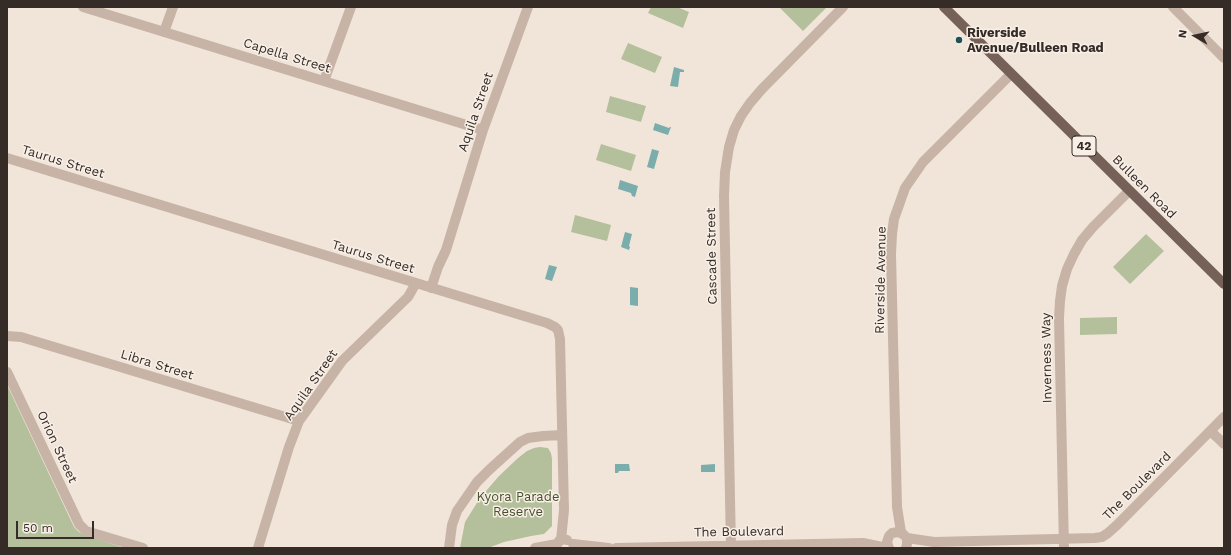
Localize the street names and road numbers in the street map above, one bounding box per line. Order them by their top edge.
street label: Capella Street [241,35,333,77]
street label: Aquila Street [455,70,497,154]
road number: 42 [1072,136,1096,156]
street label: Taurus Street [20,142,106,182]
street label: Bulleen Road [1109,152,1179,222]
street label: Cascade Street [703,207,721,305]
street label: Riverside Avenue [872,226,890,334]
street label: Taurus Street [330,237,416,277]
street label: Inverness Way [1038,313,1056,403]
street label: Libra Street [119,347,195,383]
street label: Aquila Street [281,347,341,423]
street label: Orion Street [33,408,81,486]
street label: The Boulevard [1100,449,1174,523]
street label: The Boulevard [694,523,784,541]

